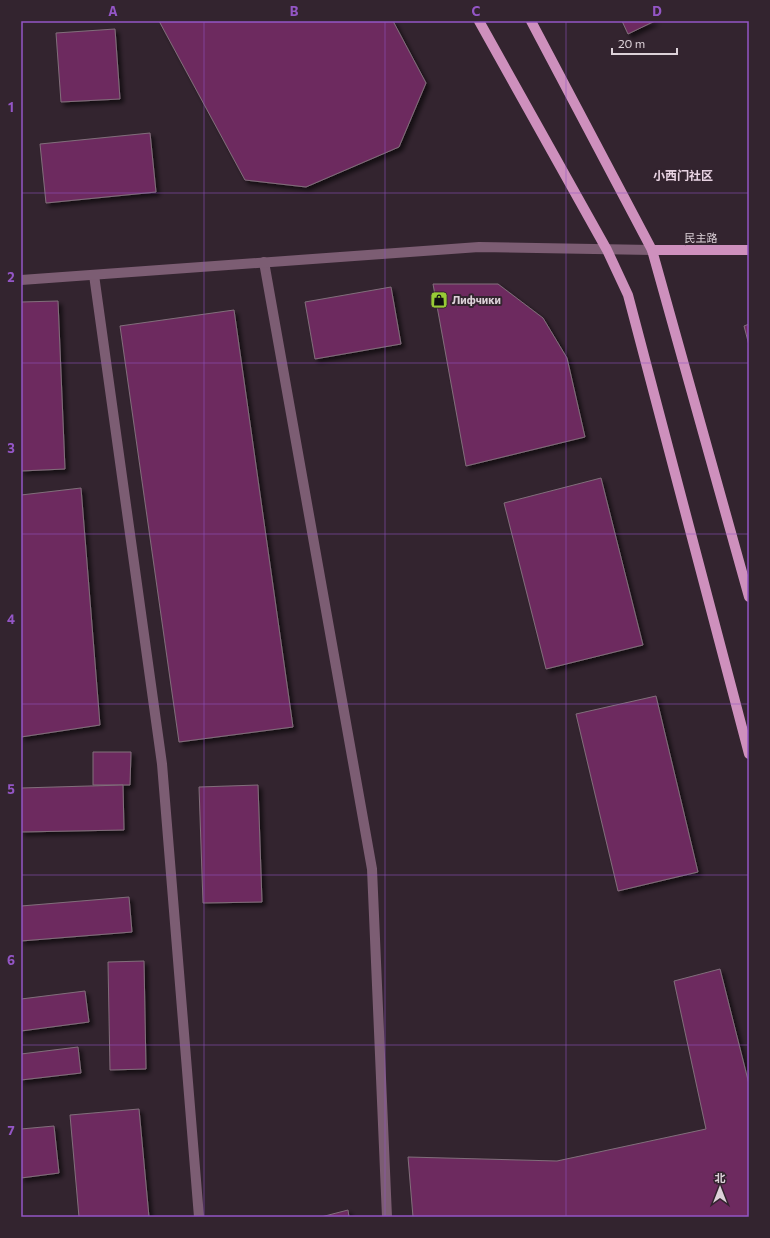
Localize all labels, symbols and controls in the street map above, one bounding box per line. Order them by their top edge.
text: A [108,3,118,19]
text: B [290,3,299,19]
text: C [472,3,481,19]
text: D [652,3,662,19]
scale bar [612,30,677,56]
text: 20 m [618,36,645,50]
text: 1 [8,99,14,115]
district label: 小西门社区 [653,168,713,182]
street label: 民主路 [685,231,718,244]
text: 2 [7,269,15,285]
shop icon: Лифчики [429,290,449,310]
place label: Лифчики [452,293,501,306]
text: 3 [7,440,15,456]
text: 4 [7,611,15,627]
text: 5 [7,781,15,797]
text: 6 [7,952,15,968]
text: 7 [7,1122,15,1138]
north arrow [700,1168,740,1208]
text: 北 [715,1171,726,1184]

